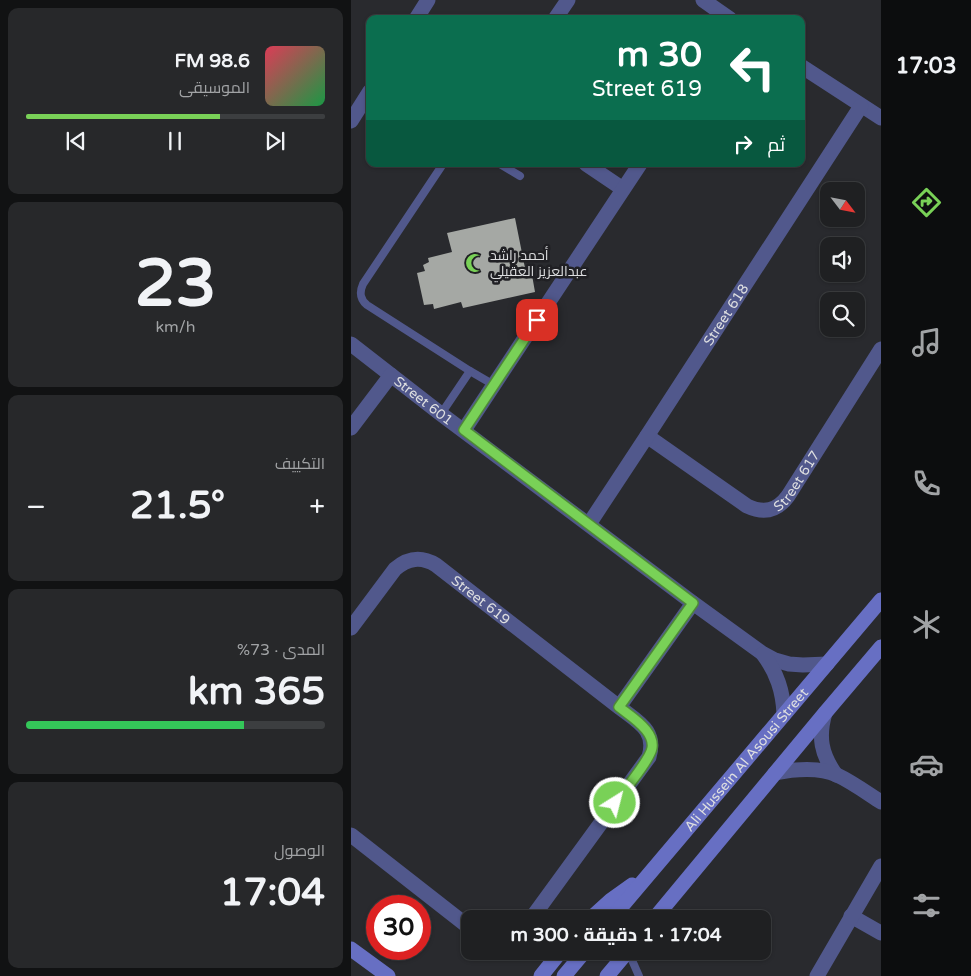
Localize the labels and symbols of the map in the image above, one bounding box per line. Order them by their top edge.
north arrow [820,182,865,228]
place label: أحمد راشد عبدالعزيز العقيلي [490,246,588,283]
mosque icon: أحمد راشد عبدالعزيز العقيلي [464,252,486,274]
street label: Street 618 [699,280,752,349]
pin [516,299,558,341]
street label: Street 601 [391,372,457,429]
street label: Street 617 [770,447,823,515]
street label: Street 619 [448,572,514,628]
street label: Ali Hussein Al Asousi Street [681,684,812,835]
position arrow [588,776,640,828]
speed limit sign: 30 [366,895,431,960]

